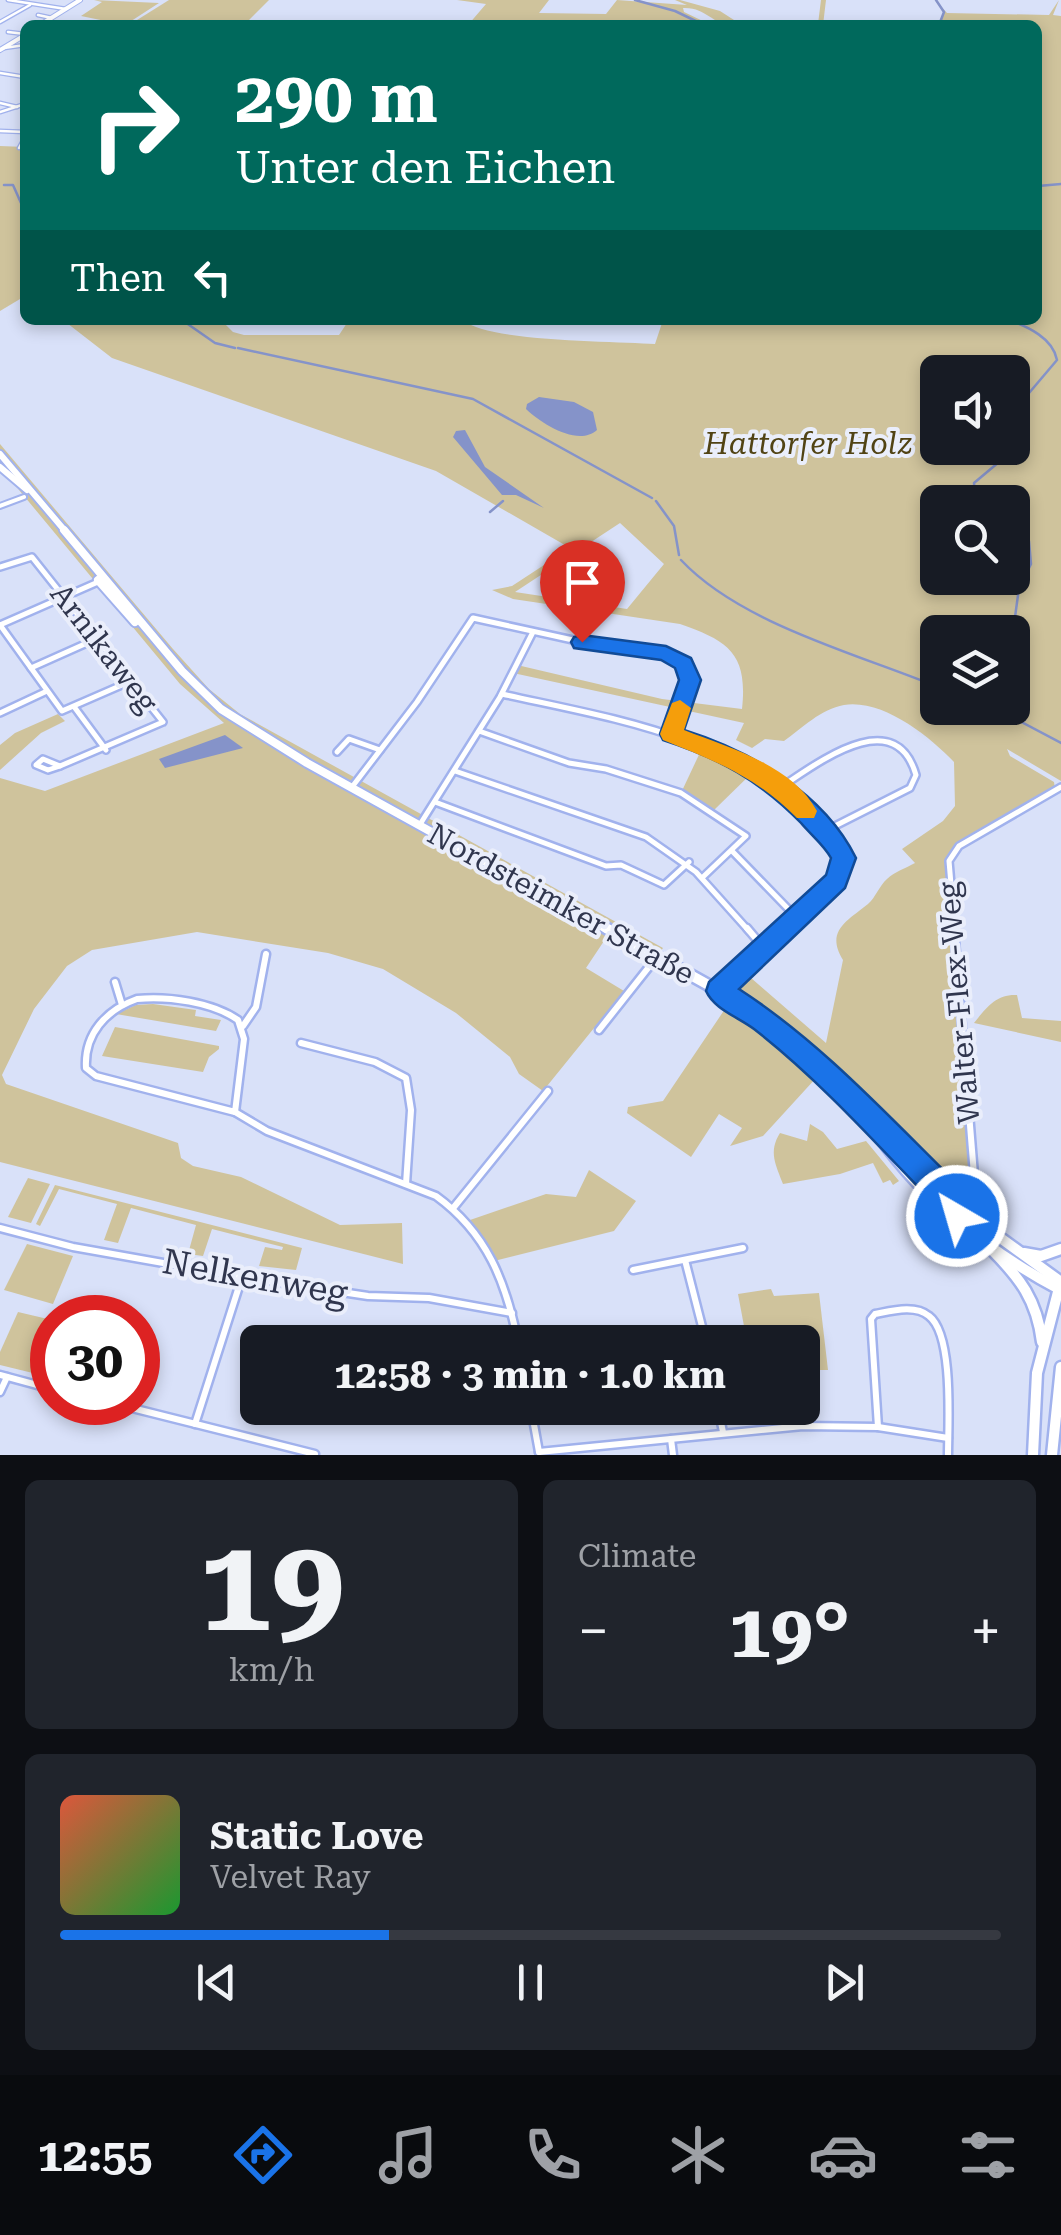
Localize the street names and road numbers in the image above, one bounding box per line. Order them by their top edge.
street label: Arnikaweg [43,576,165,719]
street label: Nordsteimker Straße [422,816,701,991]
street label: Walter-Flex-Weg [930,881,987,1126]
street label: Nelkenweg [159,1241,351,1314]

